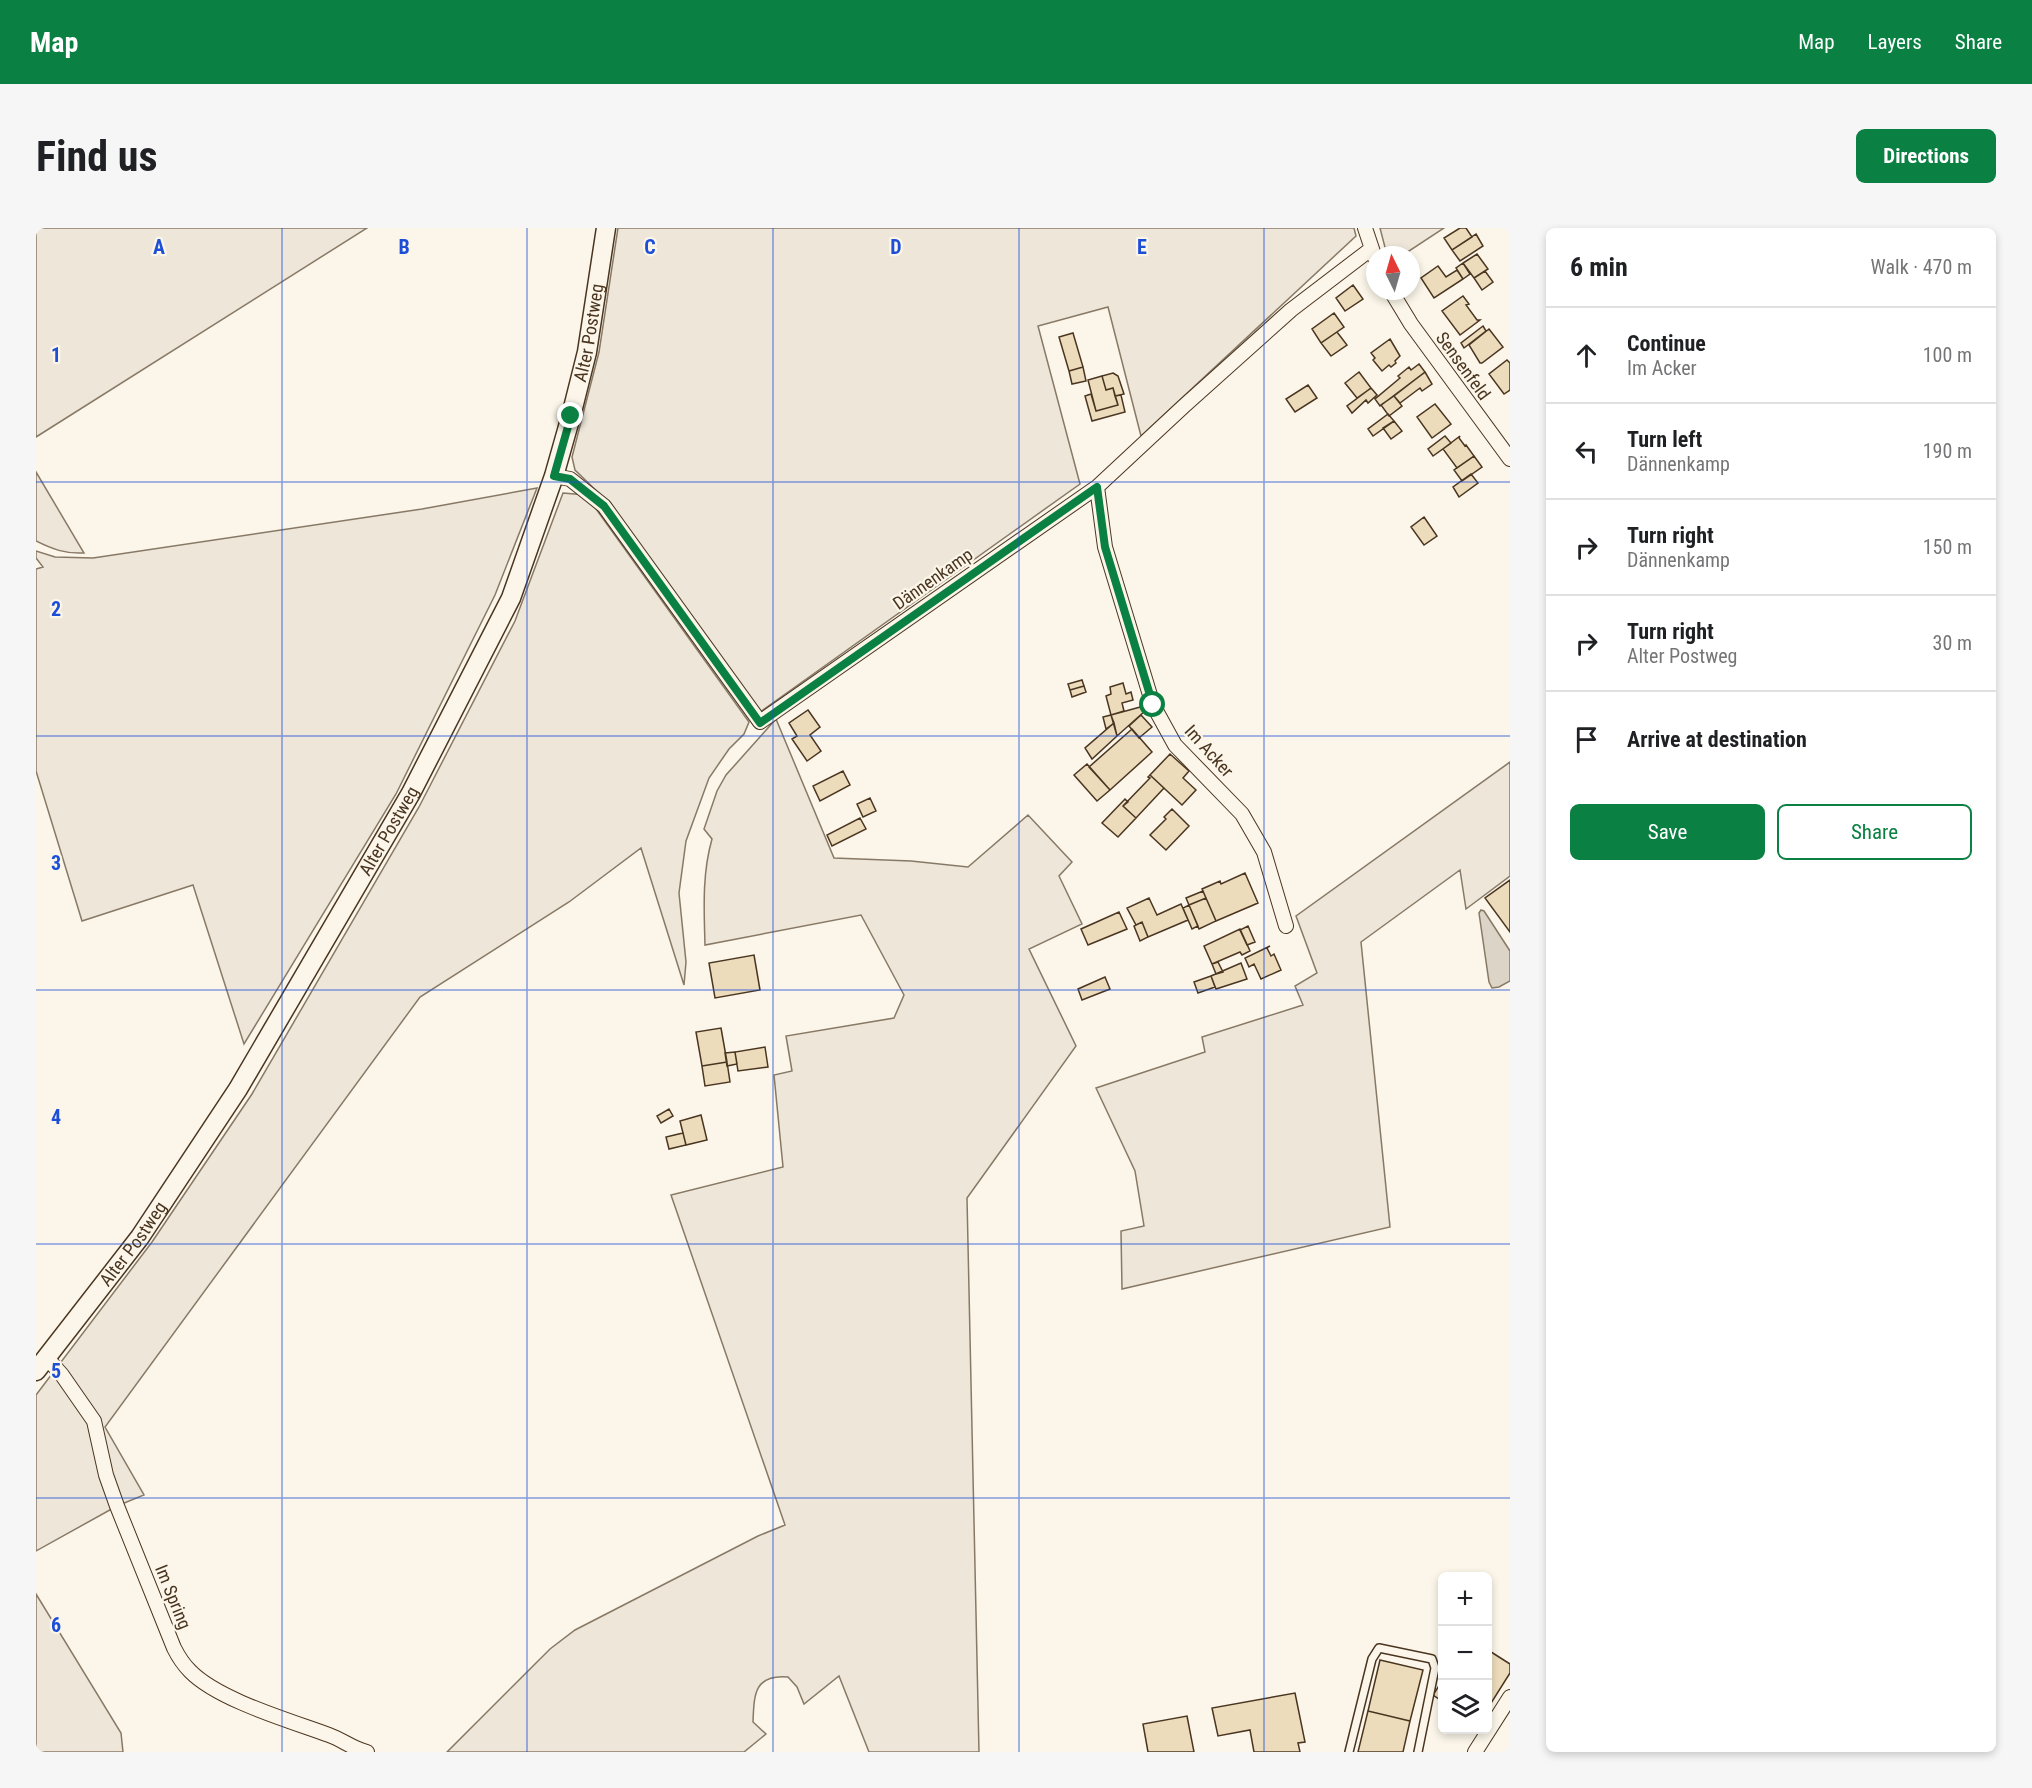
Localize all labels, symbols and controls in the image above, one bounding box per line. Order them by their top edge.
text: Map [30,26,78,59]
text: Map [1798,30,1835,54]
text: Layers [1868,30,1922,54]
text: Share [1955,30,2002,54]
button: Directions [1856,129,1996,183]
text: Find us [36,132,157,181]
text: A [153,235,165,259]
text: B [398,235,410,259]
text: C [644,235,656,259]
text: D [890,235,902,259]
text: E [1137,235,1147,259]
north arrow [1366,246,1420,300]
text: 6 min [1570,252,1628,282]
text: Walk · 470 m [1871,255,1972,279]
street label: Alter Postweg [569,282,607,384]
street label: Sensenfeld [1432,328,1495,404]
text: Continue [1627,331,1706,356]
icon: ahead [1570,339,1603,372]
text: 1 [51,343,61,367]
text: 100 m [1923,343,1972,367]
text: Im Acker [1627,356,1697,380]
route end [557,402,583,428]
text: Turn left [1627,427,1702,452]
icon: left [1570,435,1603,468]
text: 190 m [1923,439,1972,463]
text: Dännenkamp [1627,452,1730,476]
text: Turn right [1627,523,1714,548]
icon: right [1570,531,1603,564]
text: 150 m [1923,535,1972,559]
street label: Dännenkamp [889,543,977,614]
text: Dännenkamp [1627,548,1730,572]
text: 2 [51,597,61,621]
text: Turn right [1627,619,1714,644]
icon: right [1570,627,1603,660]
text: 30 m [1933,631,1972,655]
text: Alter Postweg [1627,644,1737,668]
route start [1139,691,1165,717]
street label: Im Acker [1181,720,1239,781]
icon: arrive [1570,723,1603,756]
text: Arrive at destination [1627,727,1807,752]
street label: Alter Postweg [354,783,423,879]
button: Save [1570,804,1765,860]
button: Share [1777,804,1972,860]
text: 3 [51,851,61,875]
text: 4 [51,1105,61,1129]
street label: Alter Postweg [95,1198,170,1290]
text: 5 [51,1359,61,1383]
street label: Im Spring [151,1562,196,1632]
map controls [1438,1572,1492,1734]
button: + [1438,1572,1492,1626]
text: 6 [51,1613,61,1637]
button: − [1438,1626,1492,1680]
button: layers [1438,1680,1492,1734]

